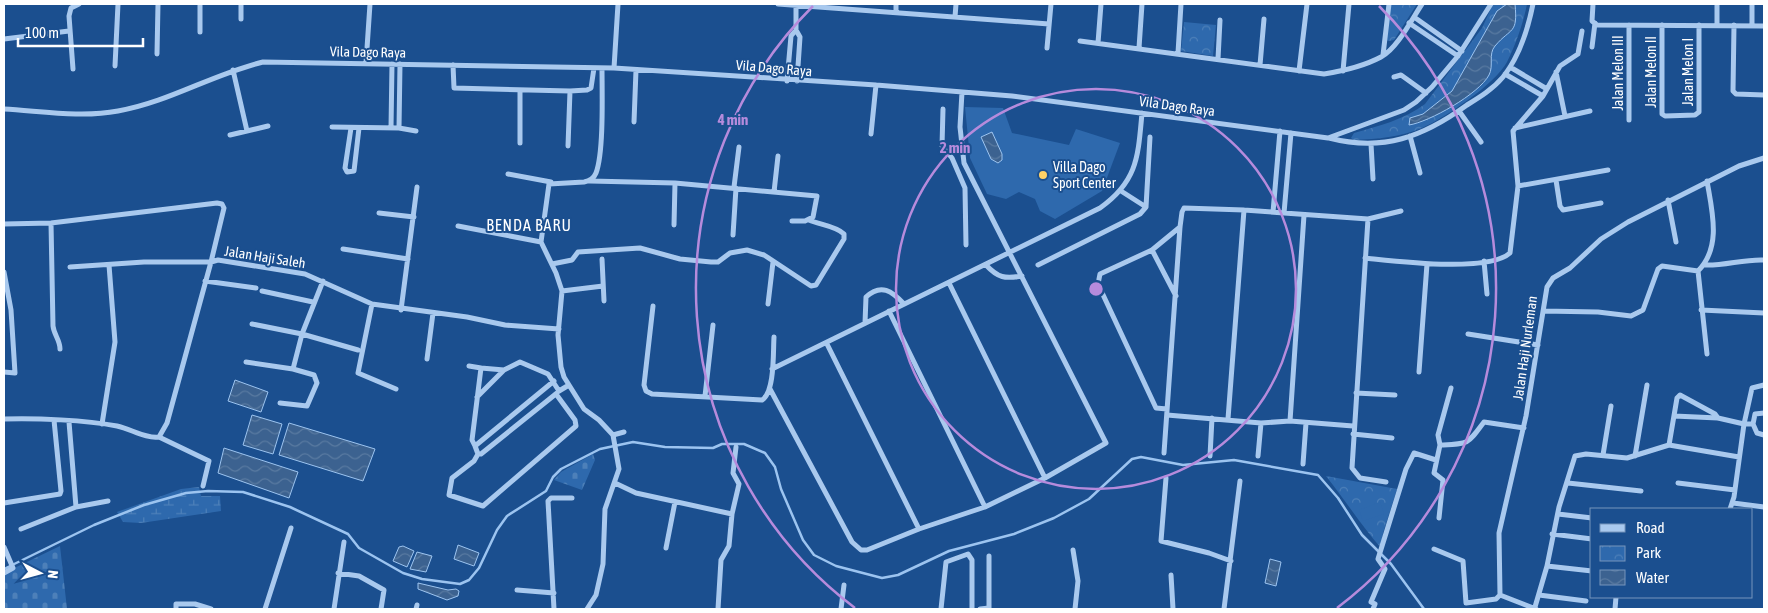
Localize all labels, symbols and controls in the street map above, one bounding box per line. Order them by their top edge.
scale bar [18,15,142,47]
text: 100 m [25,24,59,41]
street label: Jalan Melon III [1610,35,1626,111]
street label: Jalan Melon II [1643,36,1659,108]
street label: Jalan Melon I [1680,38,1696,106]
street label: Vila Dago Raya [330,43,406,61]
street label: Vila Dago Raya [735,57,813,79]
street label: Vila Dago Raya [1138,93,1216,119]
text: 4 min [717,111,748,128]
text: 2 min [940,139,970,156]
place label: Villa Dago Sport Center [1053,159,1117,191]
marker: Villa Dago Sport Center [1037,169,1049,181]
district label: BENDA BARU [486,216,572,234]
street label: Jalan Haji Saleh [223,243,307,271]
centre of rings [1087,280,1105,298]
street label: Jalan Haji Nurleman [1510,295,1540,401]
legend [1590,508,1753,598]
text: Road [1636,519,1665,536]
text: Park [1636,544,1661,561]
north arrow [15,548,65,598]
text: N [45,569,61,579]
text: Water [1636,569,1669,586]

